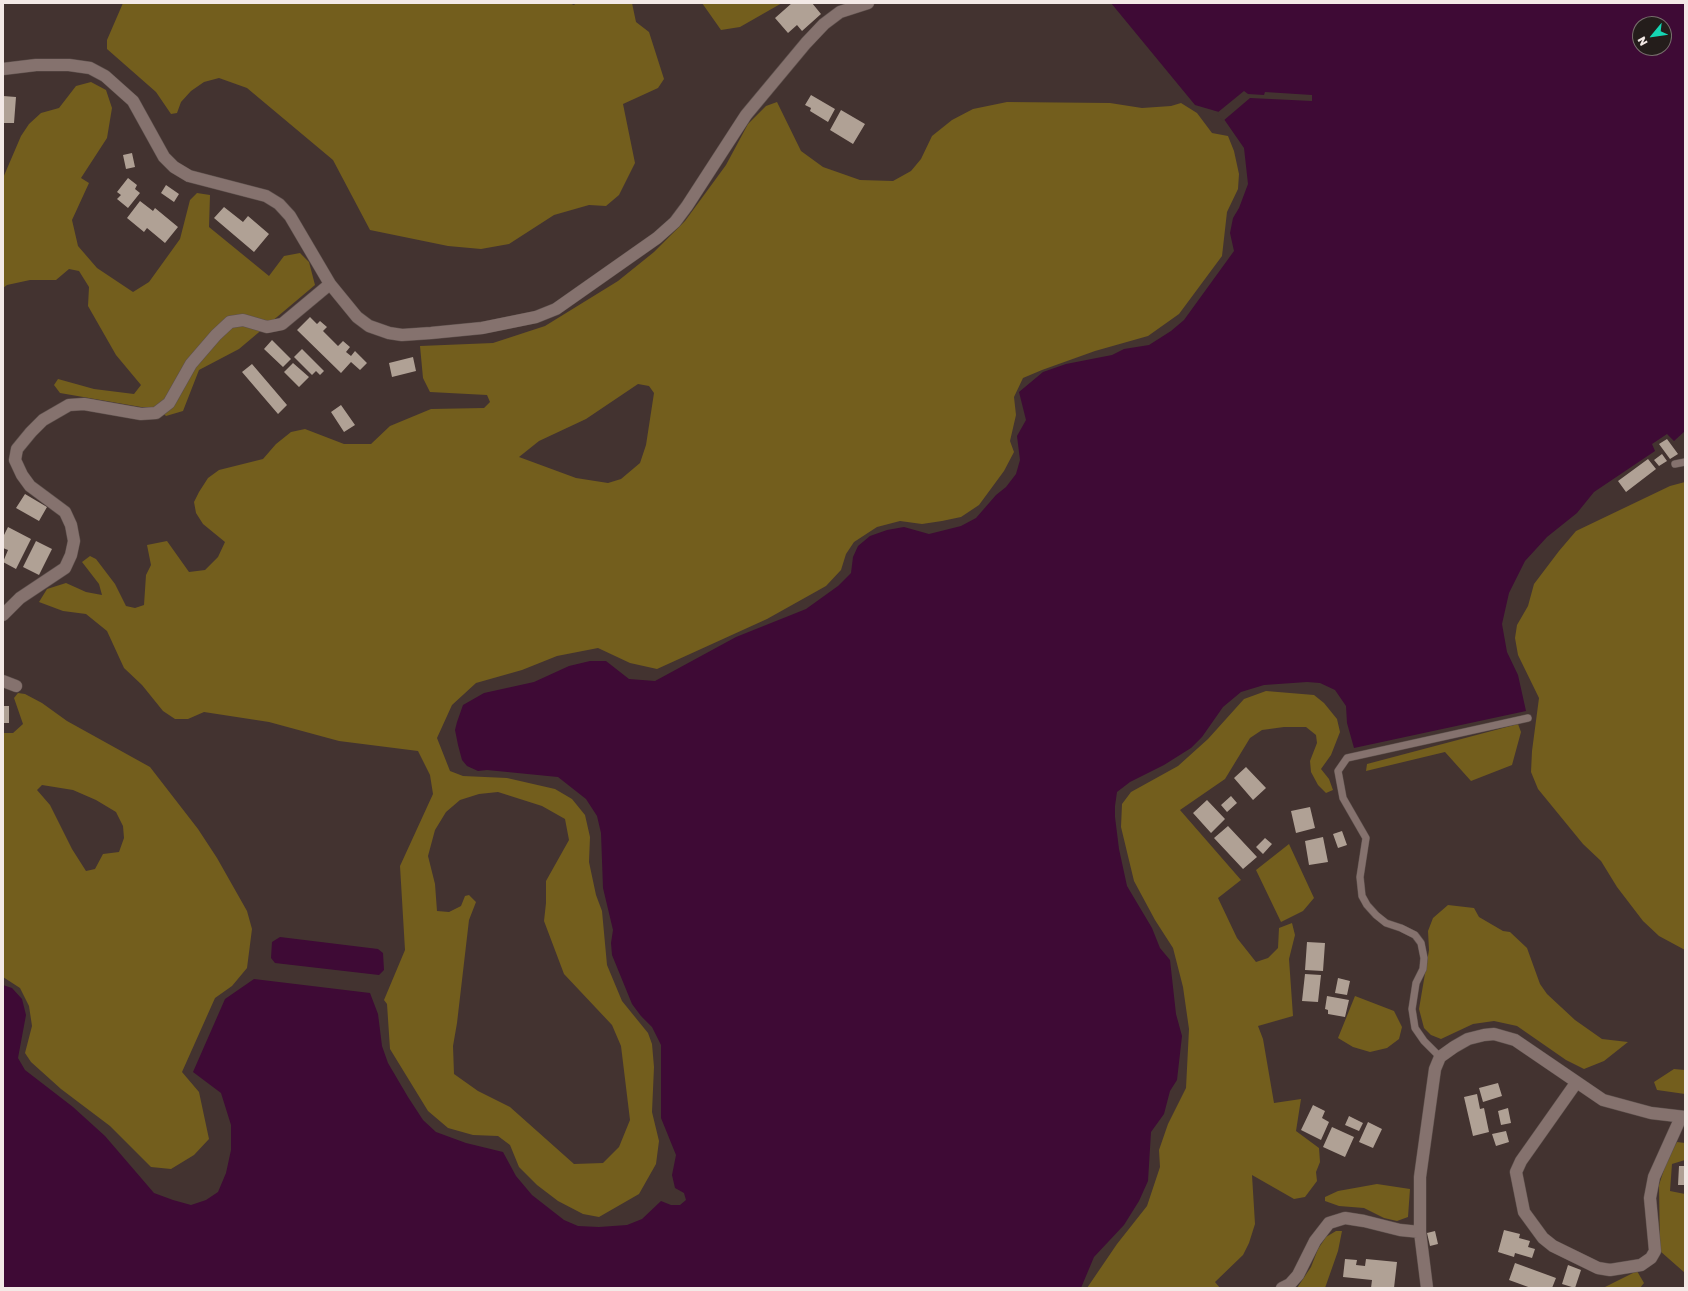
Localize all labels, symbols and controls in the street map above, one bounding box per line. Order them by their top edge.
north arrow [1632,16,1672,56]
text: N [1634,35,1650,48]

